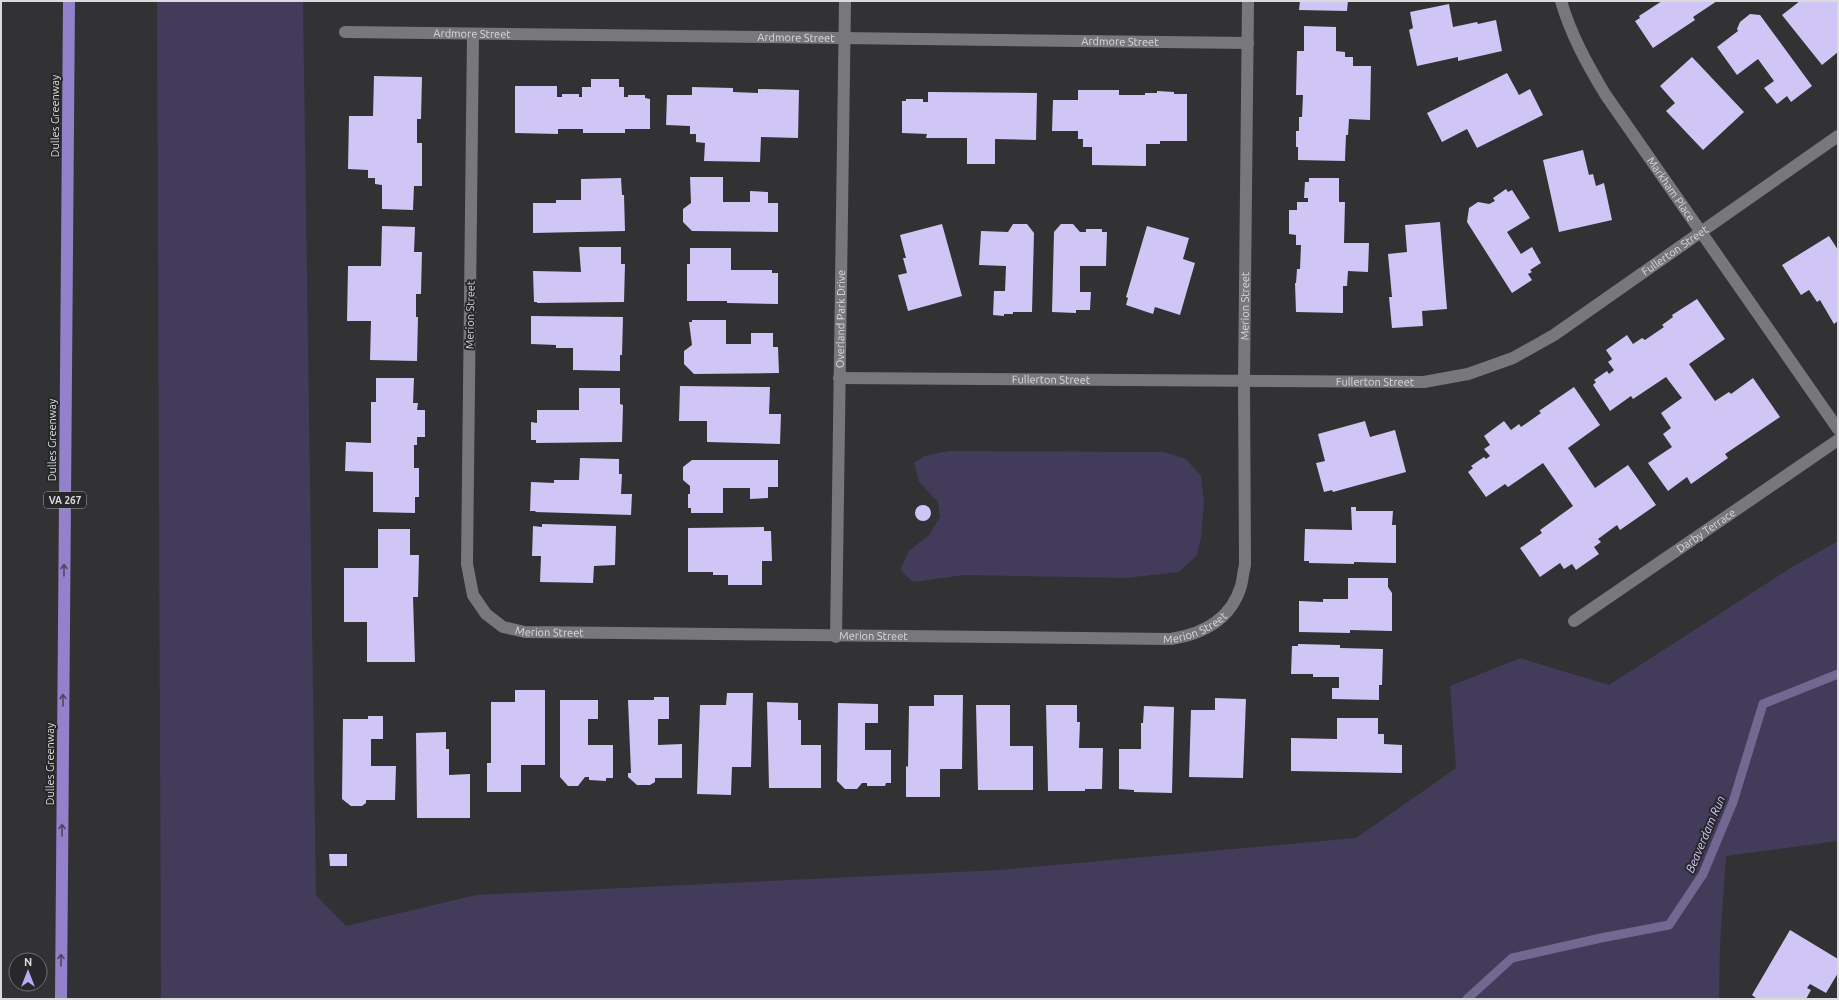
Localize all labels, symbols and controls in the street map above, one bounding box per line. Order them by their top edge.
street label: Ardmore Street [433,27,511,40]
street label: Ardmore Street [757,31,835,44]
street label: Ardmore Street [1081,35,1159,48]
street label: Dulles Greenway [49,74,61,157]
street label: Markham Place [1645,155,1698,223]
street label: Fullerton Street [1639,223,1711,278]
street label: Overland Park Drive [834,270,847,368]
street label: Merion Street [1238,271,1251,340]
street label: Merion Street [463,280,477,349]
street label: Fullerton Street [1012,373,1091,386]
street label: Fullerton Street [1336,375,1415,388]
street label: Dulles Greenway [46,398,58,481]
road number: VA 267 [44,492,86,508]
street label: Darby Terrace [1674,506,1738,555]
one-way arrow [60,564,68,577]
street label: Merion Street [1163,609,1230,645]
street label: Merion Street [514,624,584,639]
street label: Merion Street [839,629,908,642]
one-way arrow [59,694,67,707]
street label: Dulles Greenway [44,722,56,805]
water label: Beaverdam Run [1683,793,1727,875]
one-way arrow [58,824,66,837]
north arrow [8,952,48,992]
one-way arrow [57,954,65,967]
text: N [24,956,32,968]

